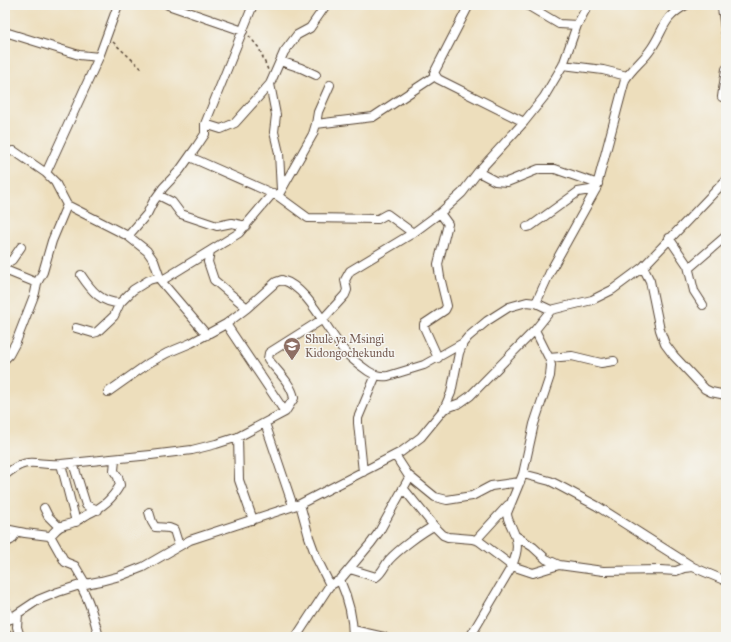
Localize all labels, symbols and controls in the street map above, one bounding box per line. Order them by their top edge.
place label: Shule ya Msingi Kidongochekundu [305,332,395,361]
school or university icon: Shule ya Msingi Kidongochekundu [282,336,302,361]

